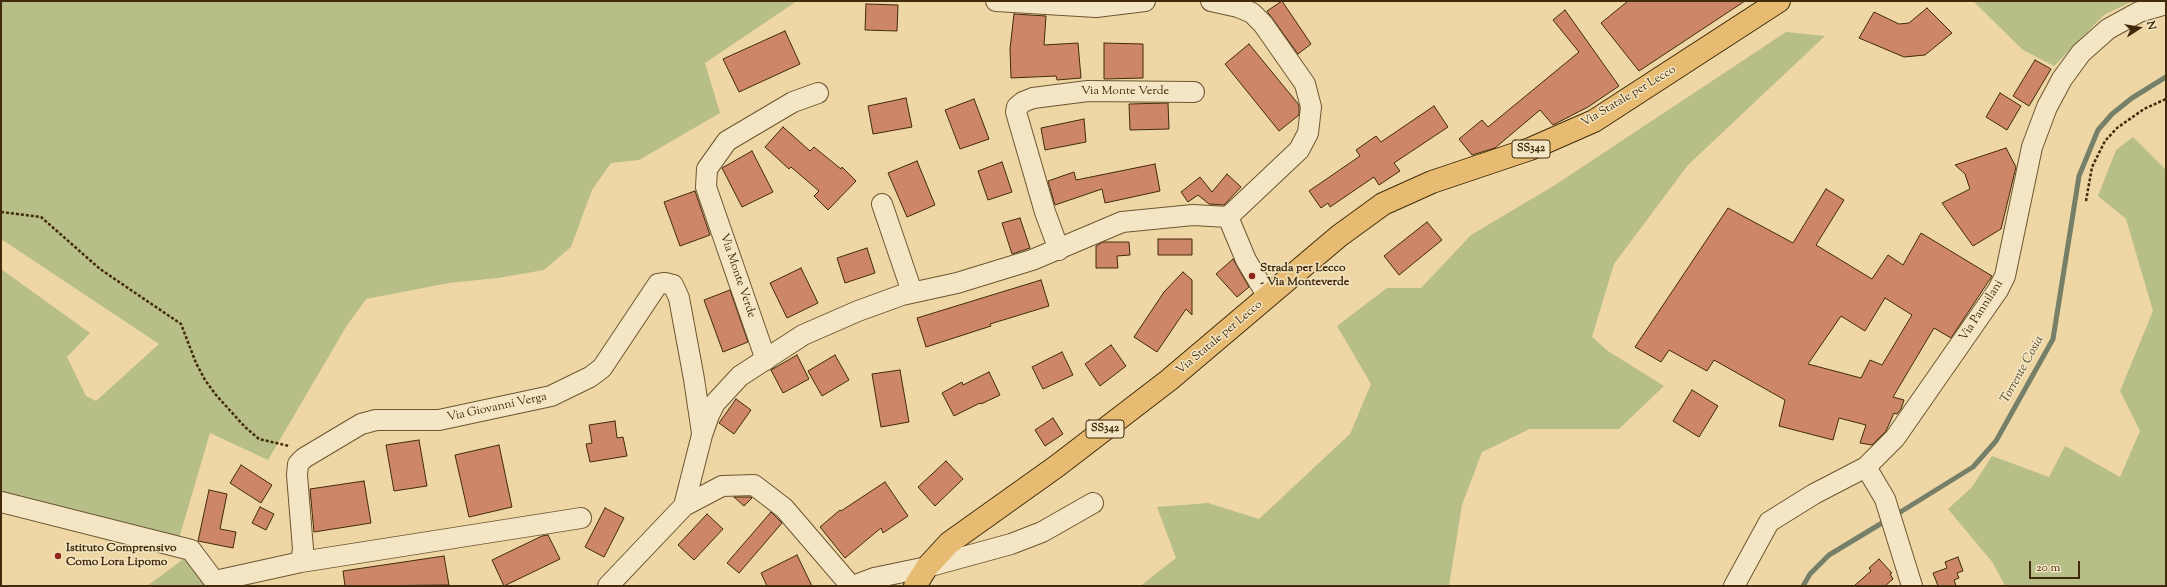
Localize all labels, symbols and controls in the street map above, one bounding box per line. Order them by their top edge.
north arrow [2119,8,2159,48]
text: N [2142,20,2159,31]
street label: Via Statale per Lecco [1579,63,1679,131]
street label: Via Monte Verde [1081,85,1169,99]
road number: SS342 [1512,140,1550,158]
street label: Via Monte Verde [716,232,758,320]
place label: Strada per Lecco - Via Monteverde [1260,262,1349,290]
marker: Strada per Lecco - Via Monteverde [1247,271,1257,281]
street label: Via Pannilani [1957,278,2007,344]
street label: Via Statale per Lecco [1174,298,1266,378]
water label: Torrente Cosia [1998,333,2048,407]
street label: Via Giovanni Verga [446,390,548,426]
road number: SS342 [1086,420,1124,438]
place label: Istituto Comprensivo Como Lora Lipomo [66,542,176,570]
marker: Istituto Comprensivo Como Lora Lipomo [53,551,63,561]
scale bar [2031,553,2082,579]
text: 20 m [2036,559,2060,577]

